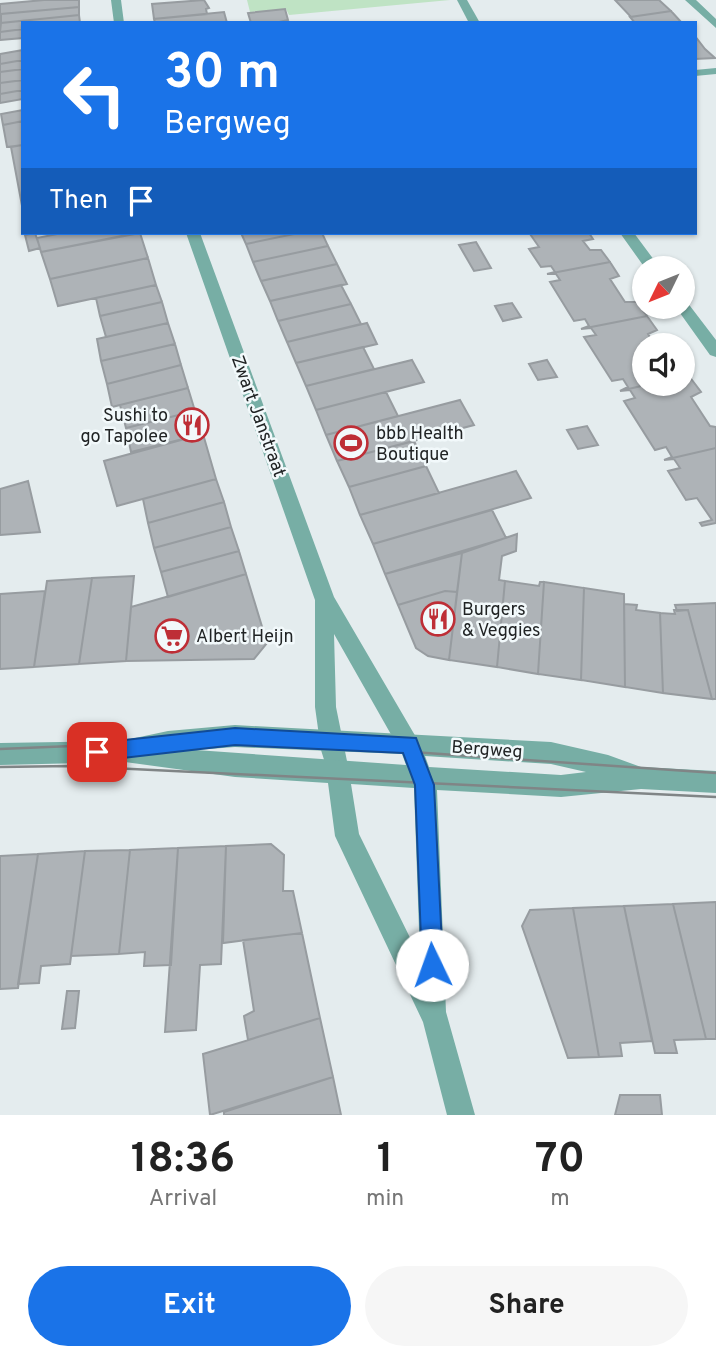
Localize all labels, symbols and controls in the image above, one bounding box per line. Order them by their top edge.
text: 30 m [164,44,280,106]
icon: left [49,49,140,140]
text: Bergweg [164,105,291,145]
icon: arrive [122,182,160,220]
text: Then [49,185,108,218]
north arrow [632,256,695,318]
map controls [632,256,695,396]
button: sound [632,333,695,396]
street label: Zwart Janstraat [225,353,290,480]
place label: Sushi to go Tapolee [80,405,168,449]
restaurant icon: Sushi to go Tapolee [173,406,211,444]
place label: bbb Health Boutique [376,423,464,467]
sports icon: bbb Health Boutique [332,424,370,462]
place label: Burgers & Veggies [462,599,540,643]
restaurant icon: Burgers & Veggies [419,600,457,638]
supermarket icon: Albert Heijn [153,617,191,655]
place label: Albert Heijn [196,626,294,649]
pin [67,722,127,782]
icon: arrive [78,733,116,771]
street label: Bergweg [451,737,523,764]
position arrow [395,928,469,1002]
text: 18:36 [131,1134,235,1187]
text: 1 [377,1134,394,1187]
text: 70 [535,1134,585,1187]
text: Arrival [149,1185,217,1214]
text: min [366,1185,404,1214]
text: m [550,1185,570,1214]
button: Exit [28,1266,351,1346]
button: Share [365,1266,688,1346]

